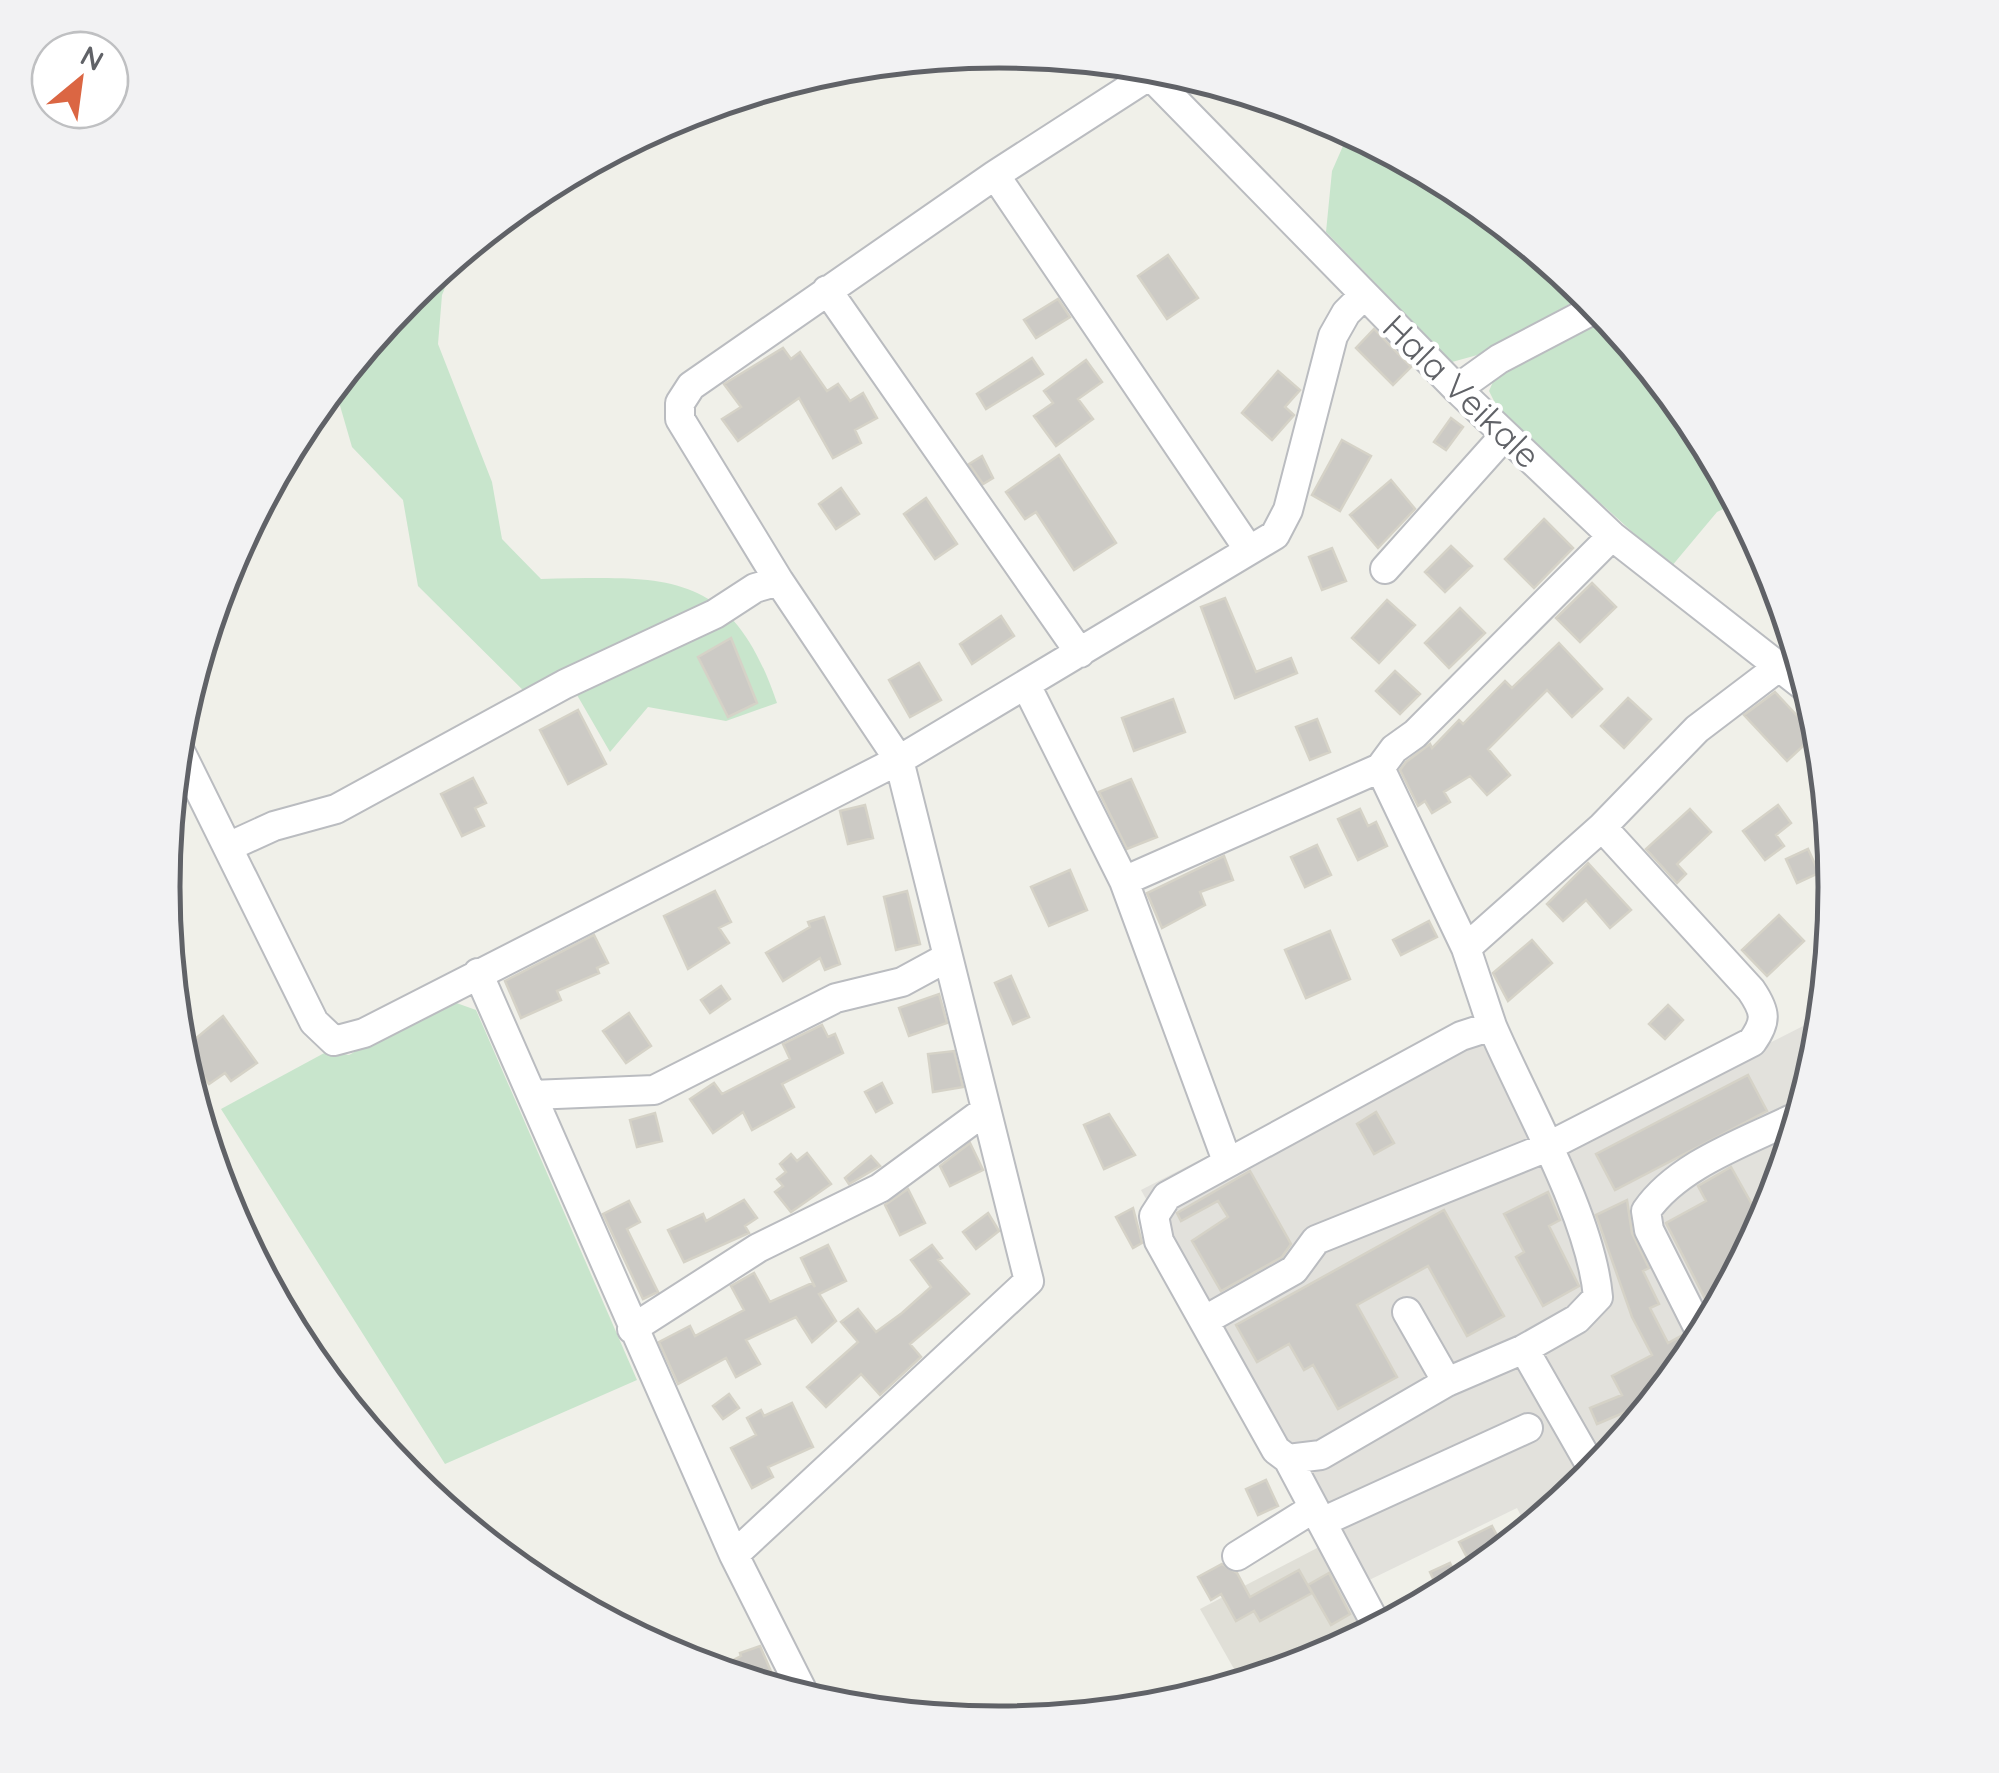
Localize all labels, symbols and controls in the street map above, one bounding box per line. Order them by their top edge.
north arrow [30,30,130,130]
text: N [75,37,110,78]
street label: Hala Veikale [1374,305,1550,477]

